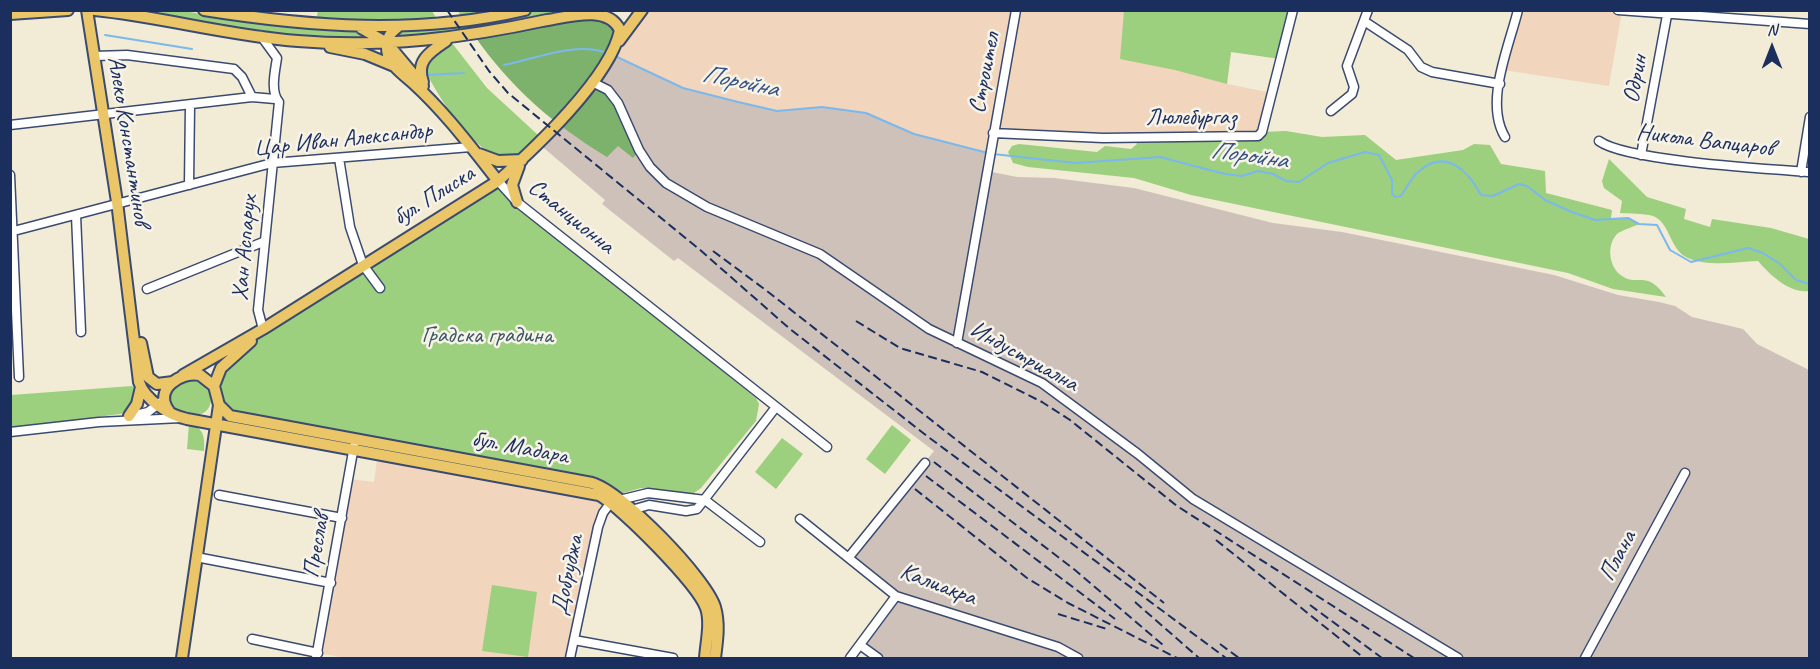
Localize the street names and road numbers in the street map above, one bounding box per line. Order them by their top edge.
street label: Строител [963,30,1007,116]
street label: Одрин [1617,53,1655,105]
street label: Алеко Константинов [100,54,156,228]
street label: Люлебургаз [1146,104,1236,132]
street label: Цар Иван Александър [252,116,434,164]
street label: Никола Вапцаров [1635,118,1775,164]
street label: бул. Плиска [388,160,480,232]
street label: Станционна [522,173,620,261]
street label: Хан Аспарух [226,194,264,302]
street label: Индустриална [965,315,1083,399]
street label: бул. Мадара [469,425,571,471]
street label: Преслав [297,512,337,580]
street label: Плана [1593,526,1643,586]
street label: Добруджа [545,532,591,618]
street label: Калиакра [896,557,980,613]

